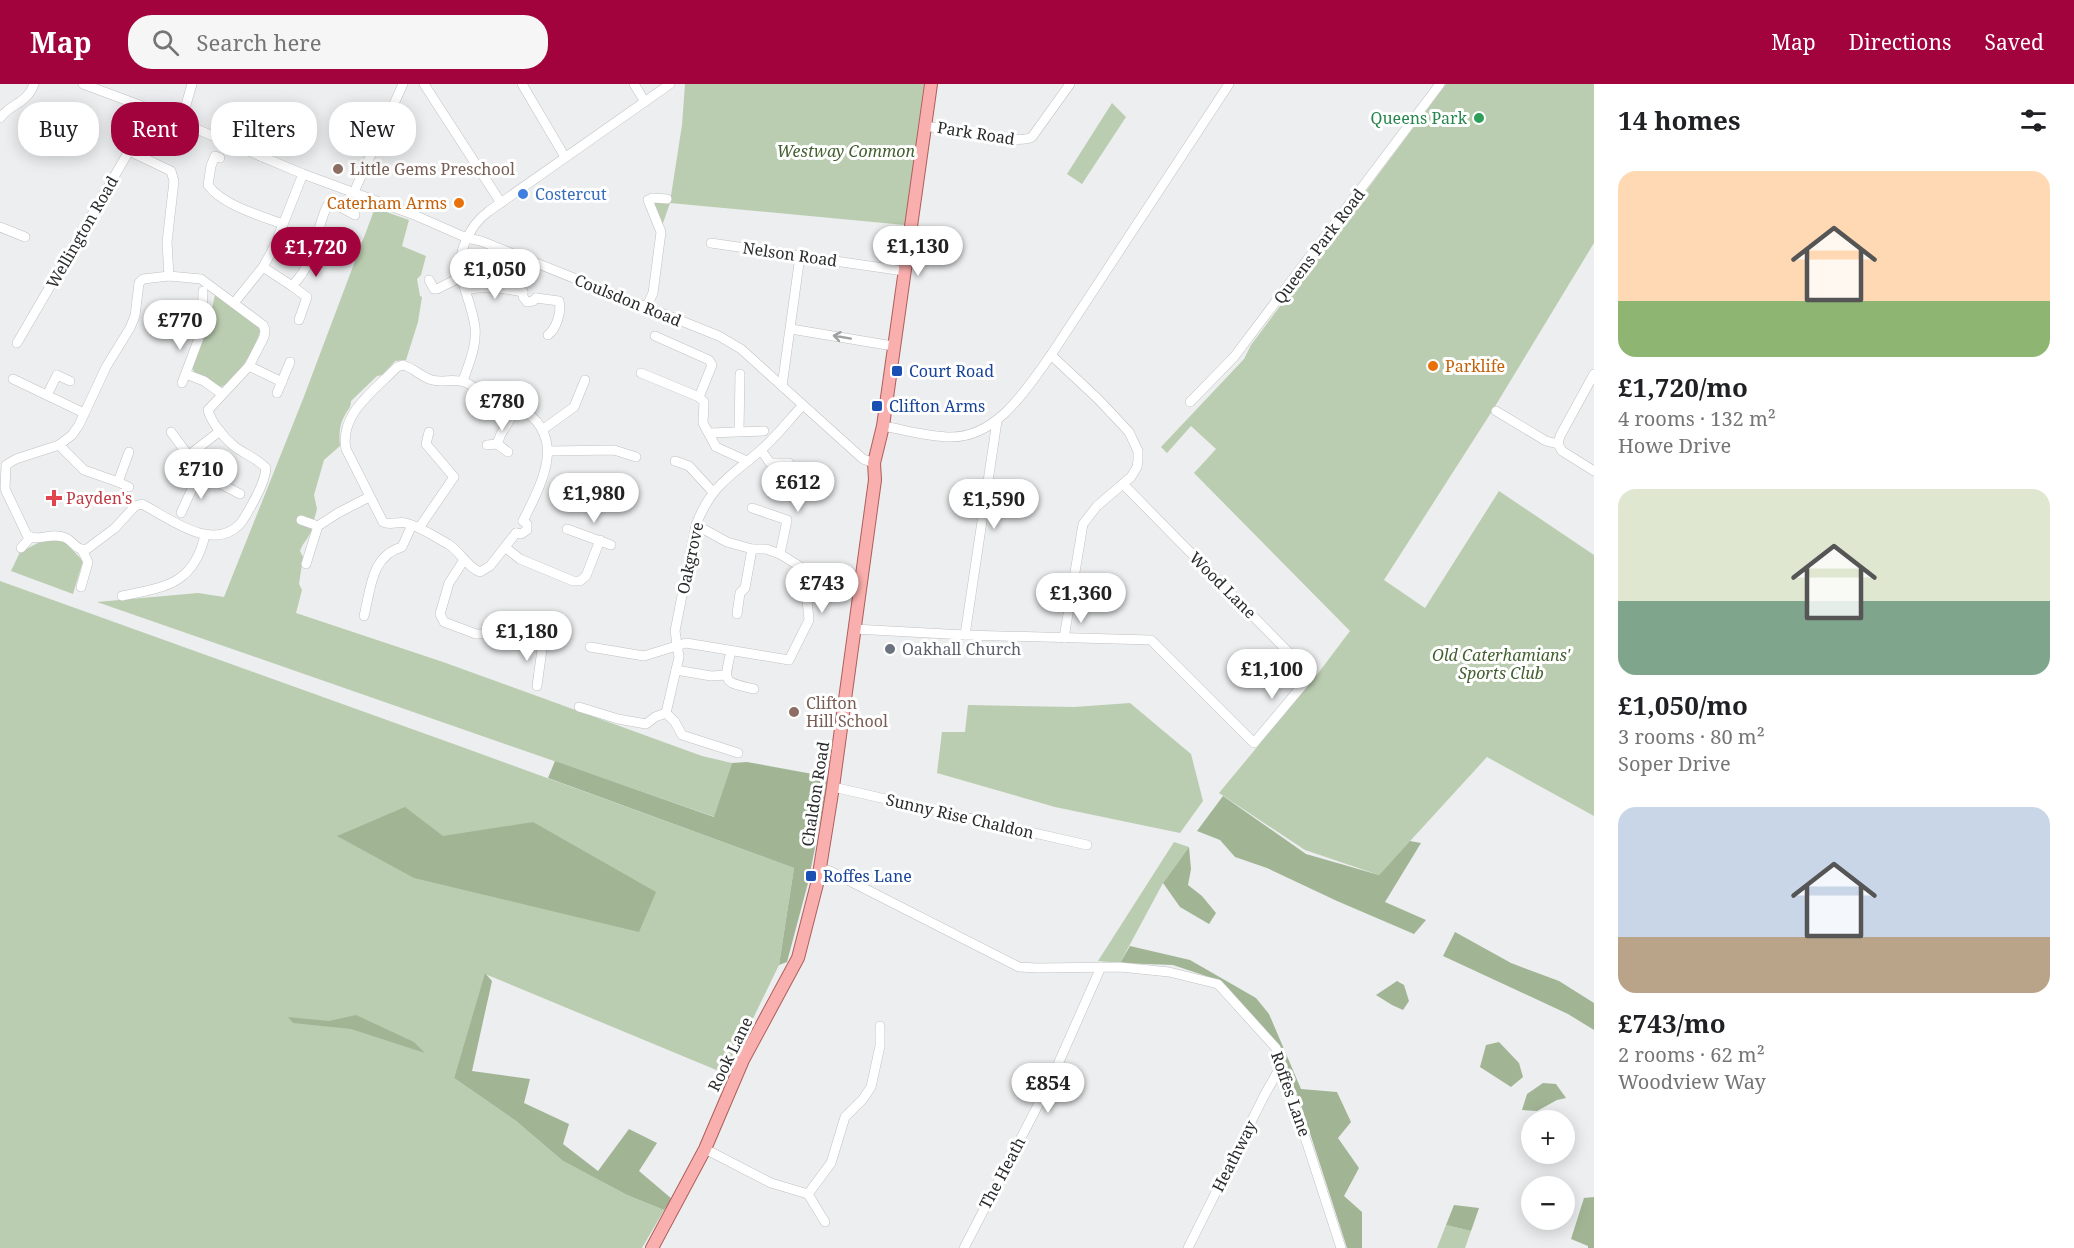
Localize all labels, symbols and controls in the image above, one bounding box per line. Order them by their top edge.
search box [128,15,548,69]
text: Map [30,23,92,61]
icon: search [149,26,182,59]
text: Search here [197,27,321,57]
text: Map [1771,28,1816,56]
text: Directions [1849,28,1951,56]
text: Saved [1984,28,2044,56]
chip: Buy [18,102,99,156]
chip: Rent [111,102,199,156]
chip: Filters [211,102,317,156]
chip: New [329,102,416,156]
text: 14 homes [1618,102,1740,138]
icon: filters [2017,104,2050,137]
place label: Queens Park [1371,107,1468,129]
marker: Queens Park [1472,111,1486,125]
street label: Park Road [936,116,1017,150]
park label: Westway Common [777,140,916,162]
place label: Little Gems Preschool [350,158,515,180]
marker: Little Gems Preschool [331,162,345,176]
street label: Wellington Road [41,172,123,292]
place label: Costercut [535,183,607,205]
street label: Queens Park Road [1268,184,1370,308]
marker: Costercut [516,187,530,201]
place label: Caterham Arms [327,192,447,214]
marker: Caterham Arms [452,196,466,210]
icon: home [1780,210,1888,318]
pin: £1,130 [869,226,967,277]
pin: £1,720 [267,227,365,278]
text: £1,130 [887,232,949,259]
text: £1,720 [285,233,347,260]
street label: Nelson Road [741,236,839,272]
pin: £1,050 [446,249,544,300]
text: £1,050 [464,255,526,282]
street label: Coulsdon Road [571,269,685,332]
pin: £770 [144,300,216,351]
text: £770 [157,306,203,333]
one-way arrow [833,332,852,343]
place label: Parklife [1445,355,1505,377]
marker: Parklife [1426,359,1440,373]
place label: Court Road [909,360,994,382]
marker: Court Road [890,364,904,378]
text: £1,720/mo [1618,369,1748,405]
pin: £780 [466,381,538,432]
text: £780 [479,387,525,414]
place label: Clifton Arms [889,395,985,417]
marker: Clifton Arms [870,399,884,413]
text: 4 rooms · 132 m² [1618,405,1776,432]
text: Howe Drive [1618,432,1731,459]
pin: £710 [165,449,237,500]
text: £710 [178,455,224,482]
pin: £612 [762,462,834,513]
text: £612 [775,468,821,495]
pin: £1,980 [545,473,643,524]
text: £1,980 [563,479,625,506]
pin: £1,590 [945,479,1043,530]
text: £1,590 [963,485,1025,512]
place label: Payden's [66,487,132,509]
marker: Payden's [47,491,61,505]
street label: Oakgrove [672,520,708,596]
icon: home [1780,528,1888,636]
street label: Wood Lane [1185,547,1261,623]
pin: £743 [786,563,858,614]
text: £743 [799,569,845,596]
pin: £1,360 [1032,573,1130,624]
text: £1,360 [1050,579,1112,606]
pin: £1,180 [478,611,576,662]
text: £1,180 [496,617,558,644]
place label: Oakhall Church [902,638,1021,660]
marker: Oakhall Church [883,642,897,656]
park label: Old Caterhamians' Sports Club [1432,644,1572,684]
pin: £1,100 [1223,649,1321,700]
text: £1,100 [1241,655,1303,682]
text: £1,050/mo [1618,687,1748,723]
place label: Clifton Hill School [806,692,888,732]
marker: Clifton Hill School [787,705,801,719]
text: 3 rooms · 80 m² [1618,723,1765,750]
street label: Chaldon Road [796,740,834,848]
text: Soper Drive [1618,750,1731,777]
street label: Sunny Rise Chaldon [884,788,1036,844]
icon: home [1780,846,1888,954]
place label: Roffes Lane [823,865,912,887]
marker: Roffes Lane [804,869,818,883]
text: £743/mo [1618,1005,1726,1041]
street label: Rook Lane [703,1013,757,1095]
text: 2 rooms · 62 m² [1618,1041,1765,1068]
street label: Roffes Lane [1266,1048,1316,1140]
pin: £854 [1012,1063,1084,1114]
text: Woodview Way [1618,1068,1766,1095]
text: £854 [1025,1069,1071,1096]
map controls [1521,1110,1575,1230]
button: + [1521,1110,1575,1164]
street label: Heathway [1207,1116,1262,1196]
street label: The Heath [974,1133,1030,1213]
button: − [1521,1176,1575,1230]

